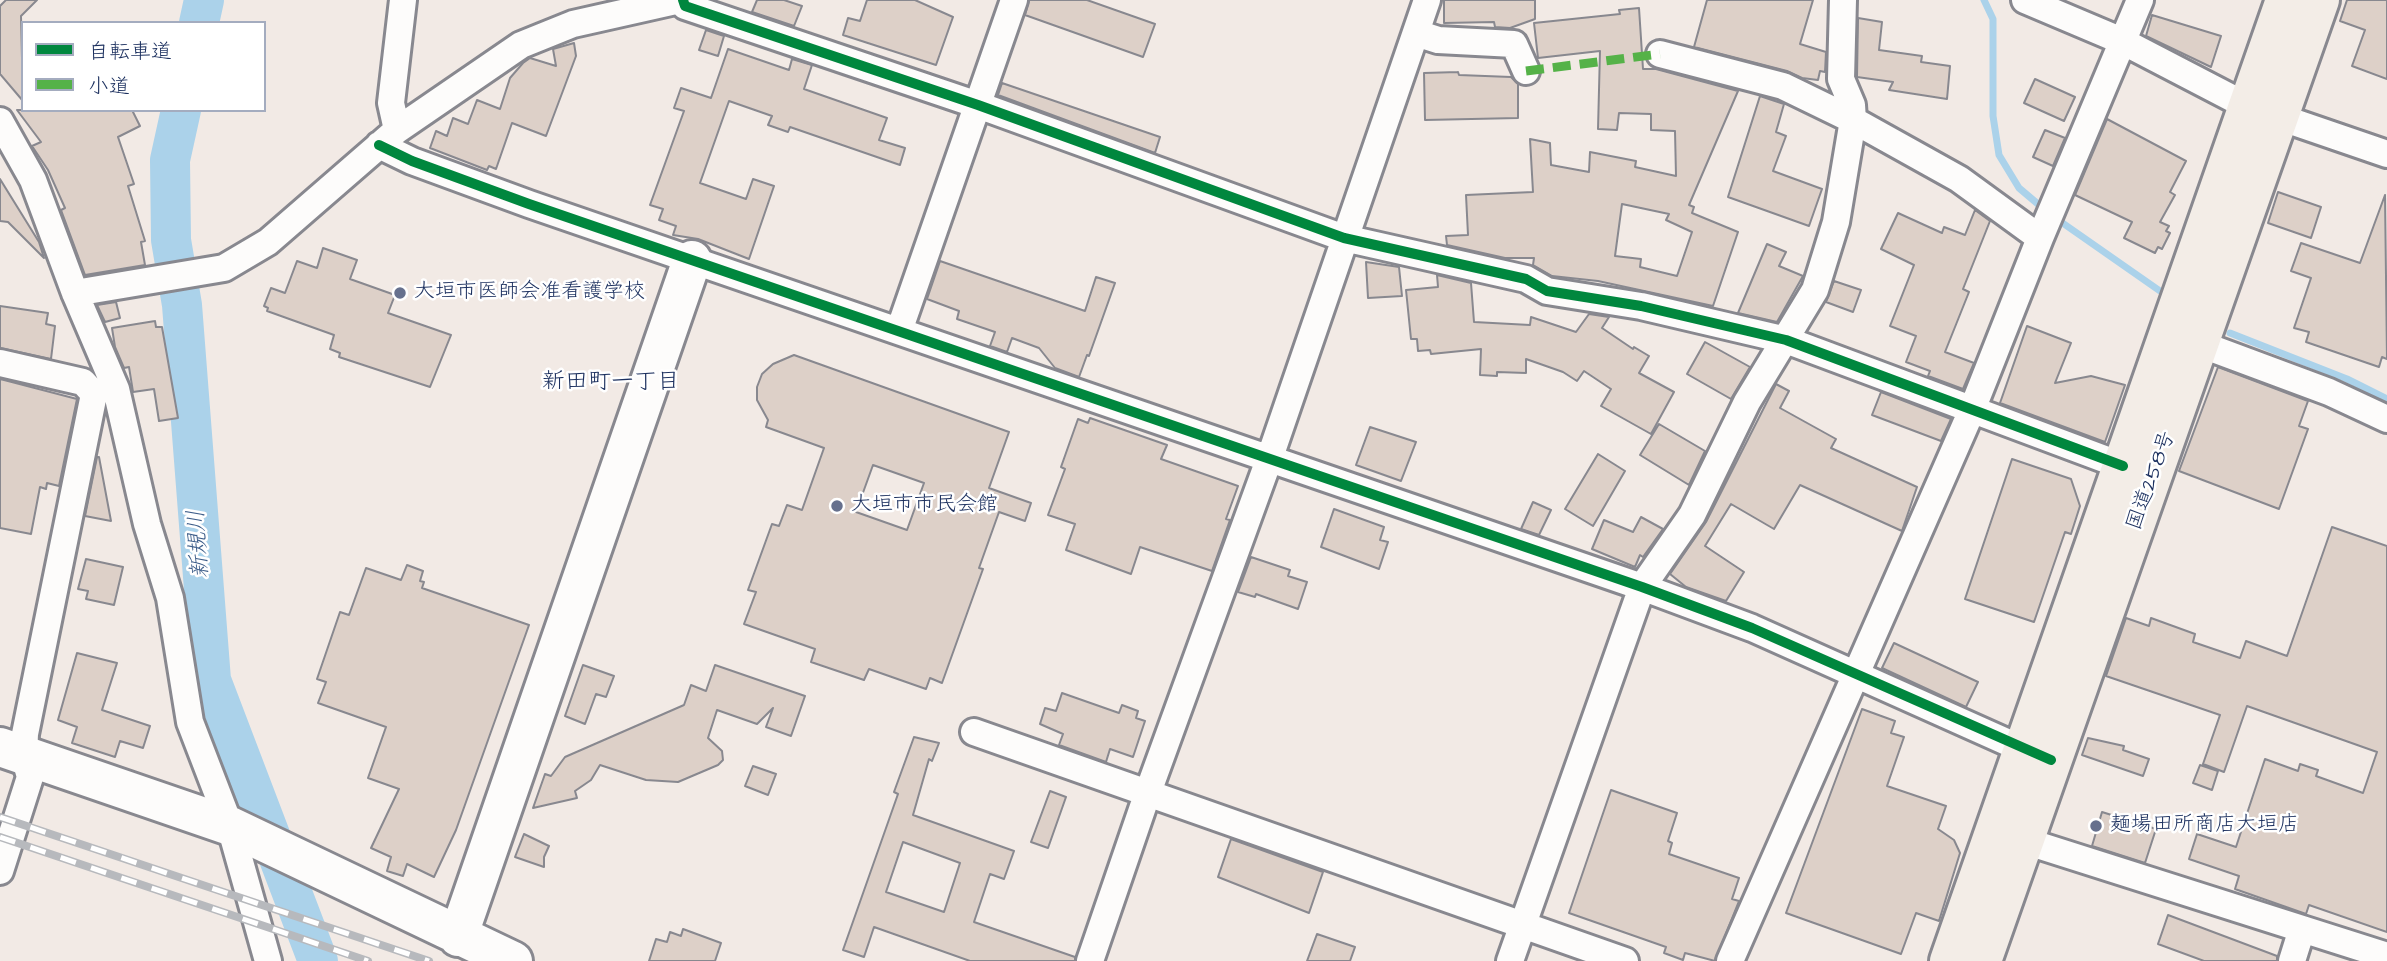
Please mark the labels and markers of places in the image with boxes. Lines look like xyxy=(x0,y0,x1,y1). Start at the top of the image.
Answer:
place label: 大垣市医師会准看護学校 xyxy=(414,280,645,306)
marker: 大垣市医師会准看護学校 xyxy=(392,285,408,301)
place label: 大垣市市民会館 xyxy=(851,493,998,519)
marker: 大垣市市民会館 xyxy=(829,498,845,514)
place label: 麺場田所商店大垣店 xyxy=(2110,813,2299,839)
marker: 麺場田所商店大垣店 xyxy=(2088,818,2104,834)

